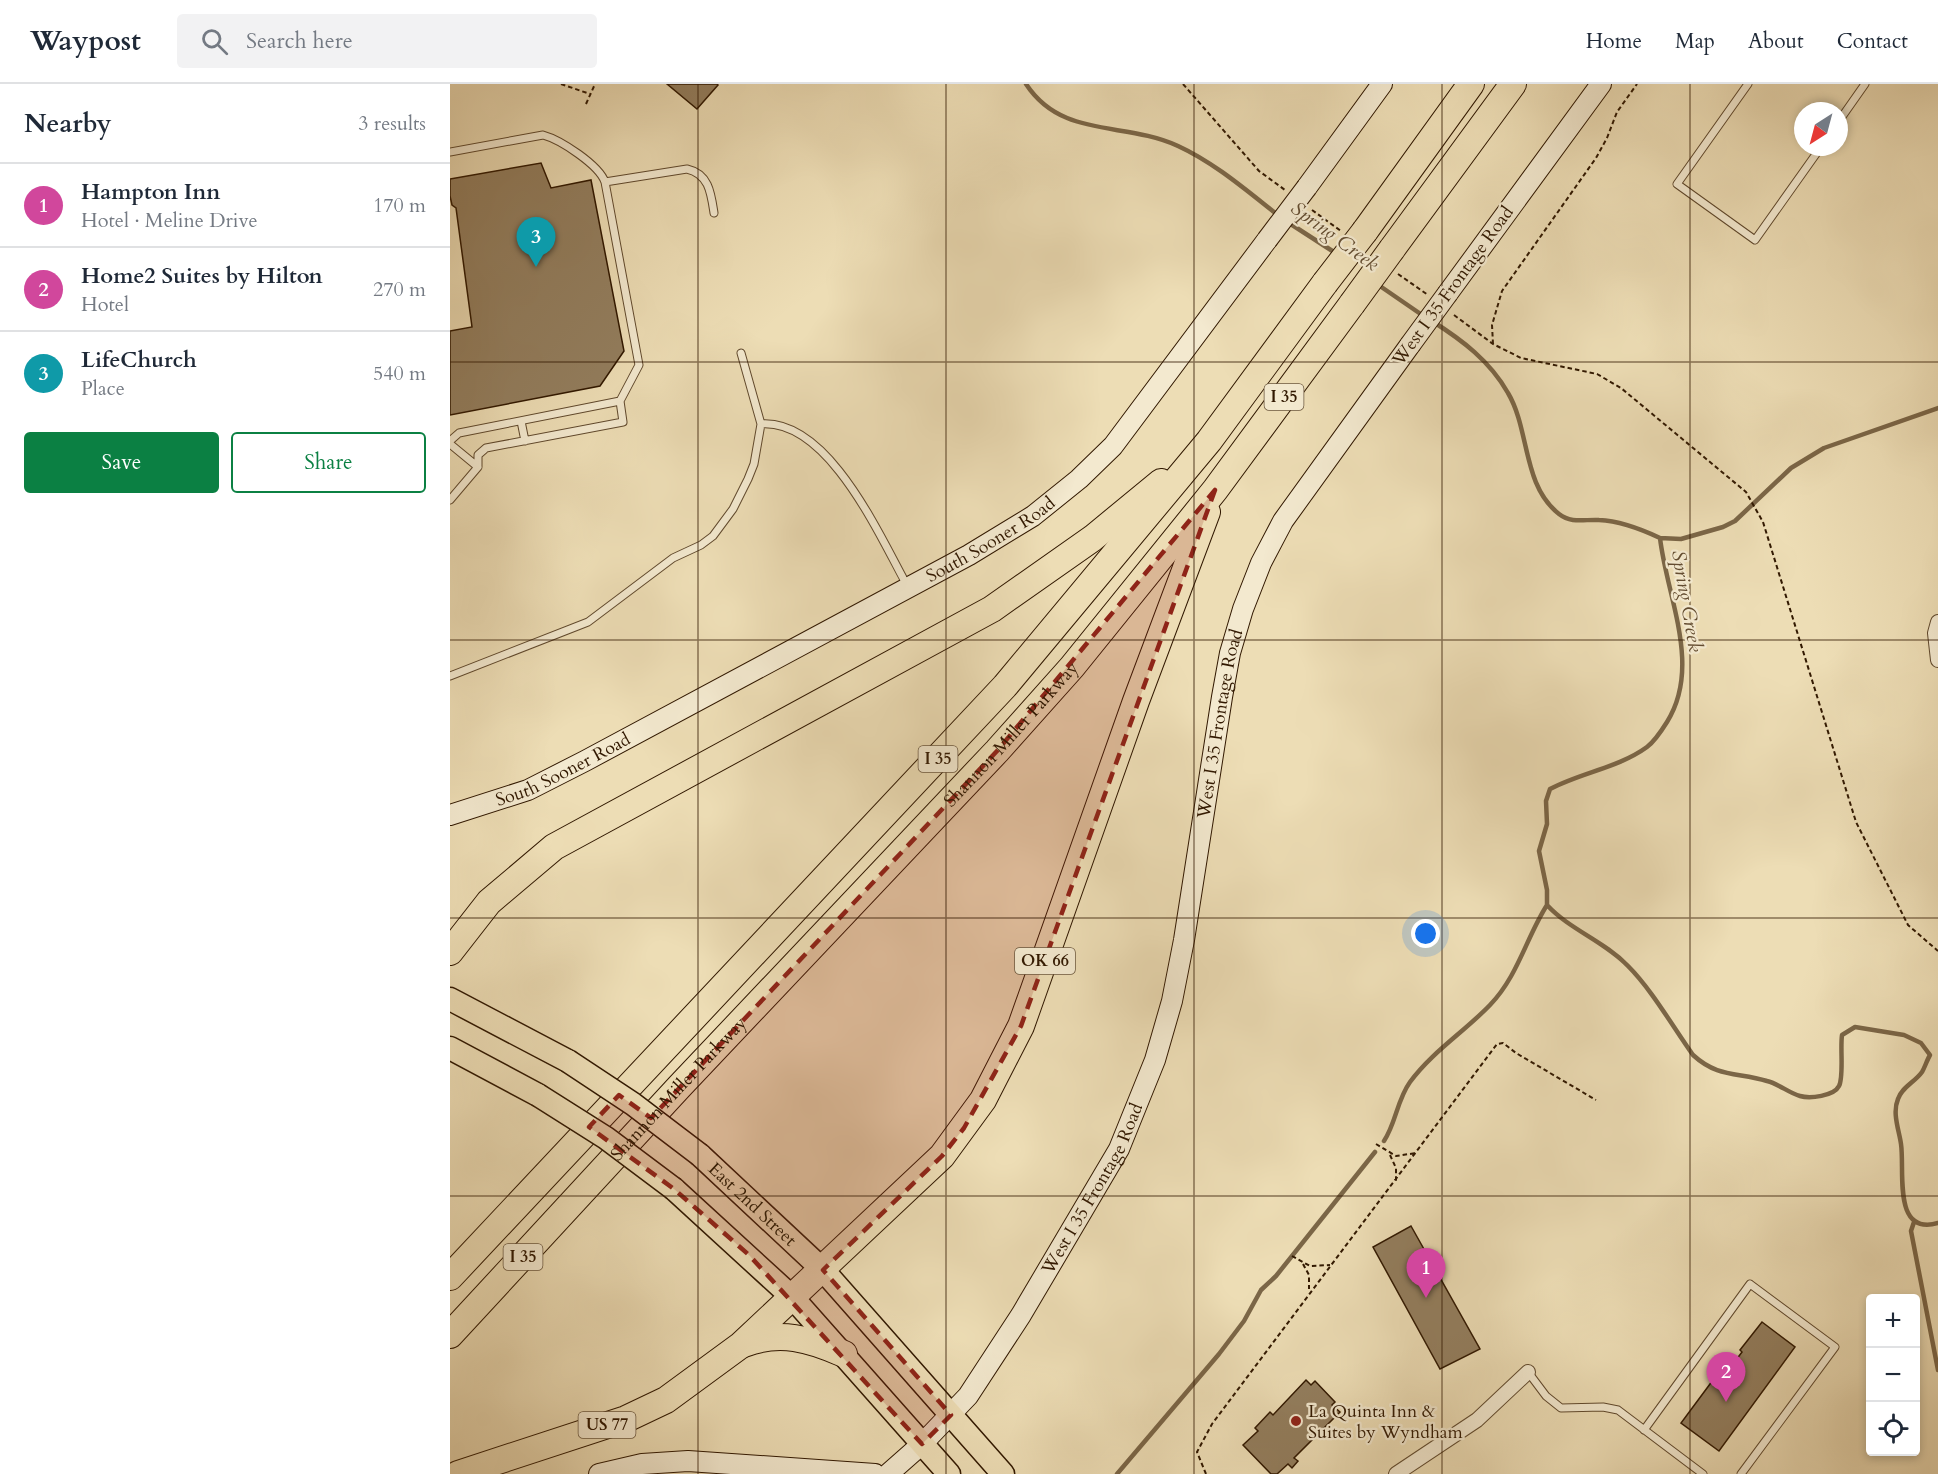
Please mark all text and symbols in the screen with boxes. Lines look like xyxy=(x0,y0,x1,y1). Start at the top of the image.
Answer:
search box xyxy=(177,14,597,68)
text: Waypost xyxy=(30,22,141,60)
icon: search xyxy=(198,25,231,58)
text: Search here xyxy=(246,26,353,56)
text: Home xyxy=(1586,27,1642,56)
text: Map xyxy=(1675,27,1715,56)
text: About xyxy=(1748,27,1804,56)
text: Contact xyxy=(1837,27,1908,56)
north arrow xyxy=(1794,102,1848,156)
text: Nearby xyxy=(24,106,112,141)
text: 3 results xyxy=(358,110,426,137)
text: Hampton Inn xyxy=(81,177,220,207)
text: 1 xyxy=(38,192,49,219)
text: 170 m xyxy=(373,192,426,219)
water label: Spring Creek xyxy=(1285,195,1385,277)
street label: West I 35 Frontage Road xyxy=(1386,201,1520,372)
text: Hotel · Meline Drive xyxy=(81,207,258,234)
pin: 3 xyxy=(516,218,556,267)
text: Home2 Suites by Hilton xyxy=(81,261,323,291)
text: 2 xyxy=(38,276,49,303)
text: 270 m xyxy=(373,276,426,303)
text: Hotel xyxy=(81,291,129,318)
text: LifeChurch xyxy=(81,345,197,375)
text: 3 xyxy=(38,360,49,387)
text: 540 m xyxy=(373,360,426,387)
text: Place xyxy=(81,375,125,402)
road number: I 35 xyxy=(1264,384,1304,410)
button: Save xyxy=(24,432,219,493)
button: Share xyxy=(231,432,426,493)
street label: South Sooner Road xyxy=(922,490,1061,588)
water label: Spring Creek xyxy=(1665,548,1709,654)
street label: West I 35 Frontage Road xyxy=(1191,626,1249,821)
street label: Shannon Miller Parkway xyxy=(938,655,1084,812)
street label: South Sooner Road xyxy=(492,726,635,812)
road number: I 35 xyxy=(918,746,958,772)
your location xyxy=(1411,919,1440,948)
road number: OK 66 xyxy=(1015,948,1075,974)
street label: Shannon Miller Parkway xyxy=(605,1010,752,1166)
street label: West I 35 Frontage Road xyxy=(1035,1099,1149,1280)
street label: East 2nd Street xyxy=(703,1157,803,1252)
road number: I 35 xyxy=(504,1244,542,1270)
pin: 1 xyxy=(1406,1248,1446,1298)
map controls xyxy=(1866,1294,1920,1456)
button: + xyxy=(1866,1294,1920,1348)
button: − xyxy=(1866,1348,1920,1402)
pin: 2 xyxy=(1706,1352,1746,1402)
place label: La Quinta Inn & Suites by Wyndham xyxy=(1308,1399,1464,1445)
button: locate xyxy=(1866,1402,1920,1456)
road number: US 77 xyxy=(578,1412,636,1438)
marker: La Quinta Inn & Suites by Wyndham xyxy=(1289,1414,1303,1428)

